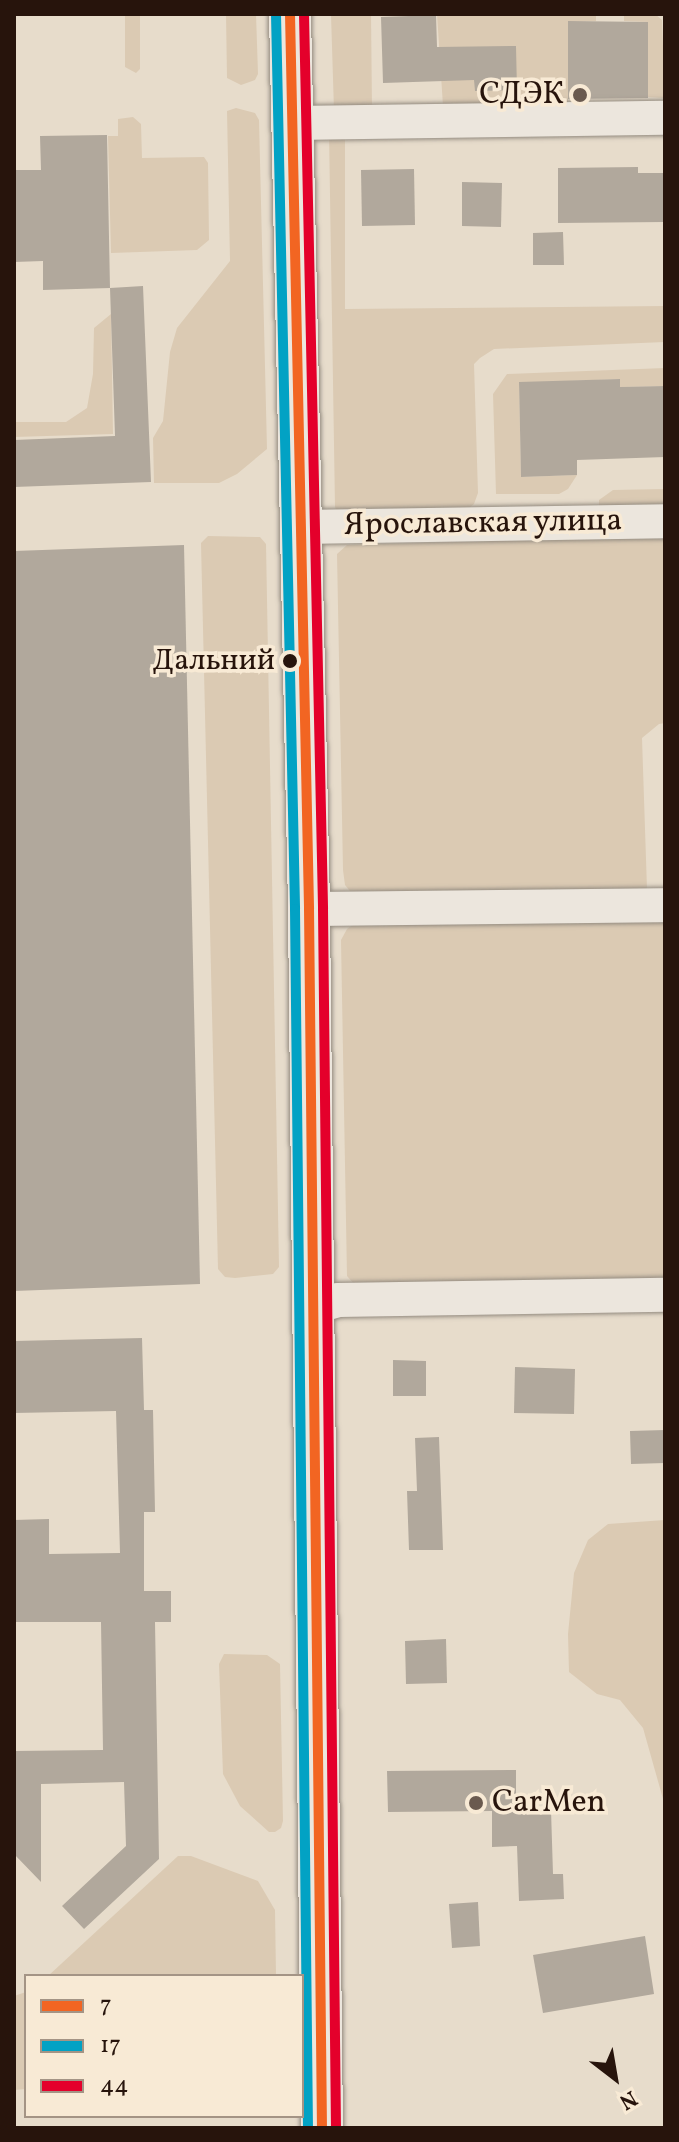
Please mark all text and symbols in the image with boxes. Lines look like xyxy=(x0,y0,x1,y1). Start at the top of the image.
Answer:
place label: СДЭК xyxy=(479,76,564,114)
marker: СДЭК xyxy=(571,86,589,104)
street label: Ярославская улица xyxy=(343,502,623,546)
place label: Дальний xyxy=(153,643,275,679)
marker: Дальний xyxy=(282,653,298,669)
place label: CarMen xyxy=(492,1784,606,1822)
marker: CarMen xyxy=(467,1794,485,1812)
legend xyxy=(24,1974,304,2118)
text: 7 xyxy=(100,1989,112,2023)
text: 17 xyxy=(100,2029,121,2063)
north arrow xyxy=(575,2038,655,2118)
text: 44 xyxy=(100,2069,129,2103)
text: N xyxy=(613,2082,642,2116)

